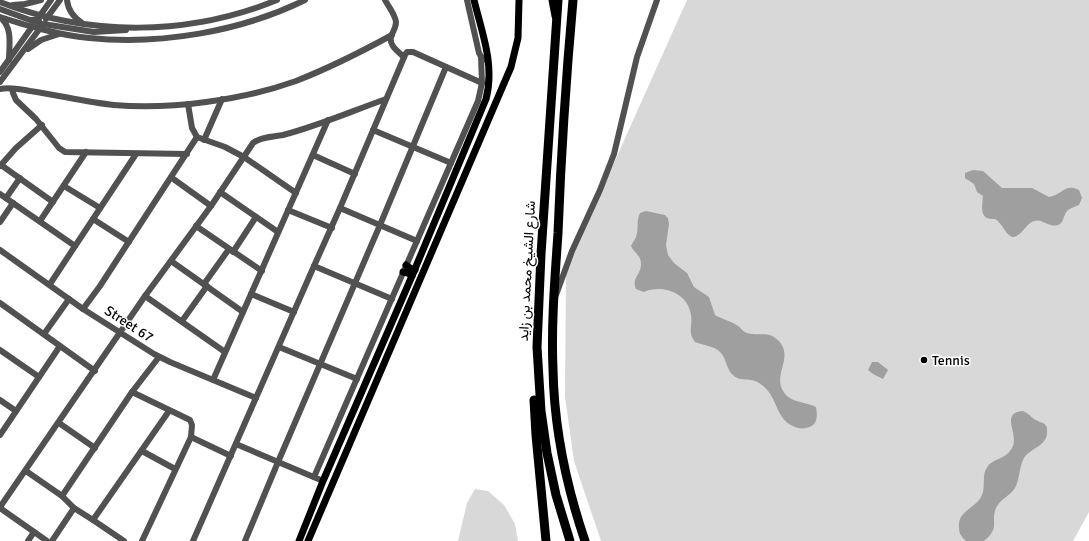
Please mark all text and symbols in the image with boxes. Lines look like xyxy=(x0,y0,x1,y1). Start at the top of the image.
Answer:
street label: شارع الشيخ محمد بن زايد xyxy=(515,200,541,342)
street label: Street 67 xyxy=(101,302,157,346)
place label: Tennis xyxy=(932,352,970,369)
marker: Tennis xyxy=(919,355,929,365)

